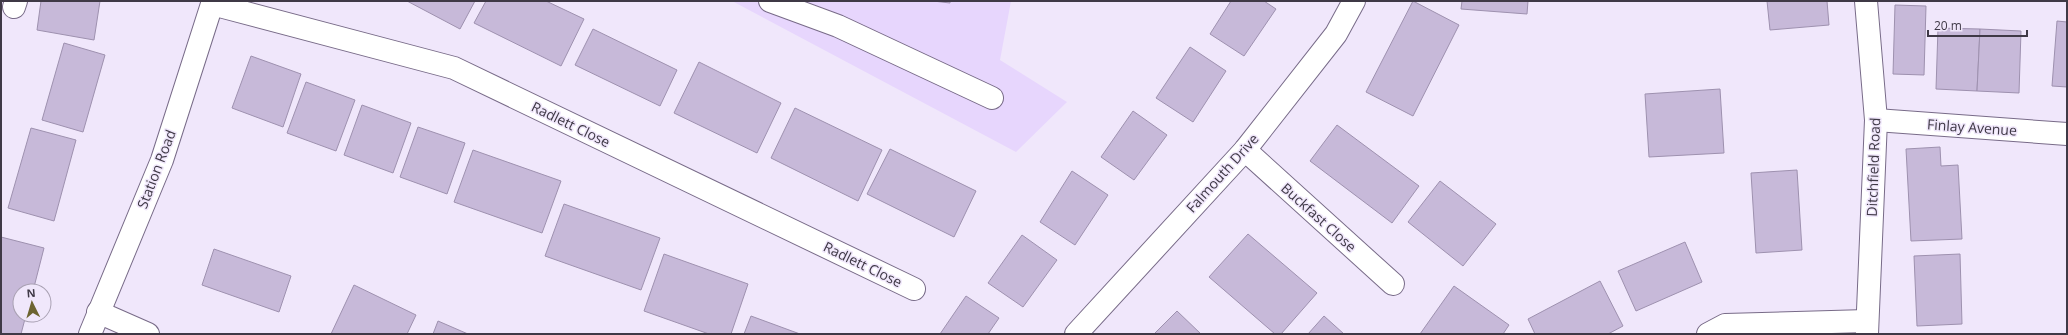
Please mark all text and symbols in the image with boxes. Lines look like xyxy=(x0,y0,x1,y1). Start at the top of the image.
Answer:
scale bar xyxy=(1928,12,2027,38)
text: 20 m xyxy=(1934,17,1962,34)
street label: Radlett Close xyxy=(528,97,614,151)
street label: Finlay Avenue xyxy=(1926,114,2018,140)
street label: Ditchfield Road xyxy=(1862,117,1884,217)
street label: Station Road xyxy=(132,127,180,211)
street label: Falmouth Drive xyxy=(1181,129,1263,217)
street label: Buckfast Close xyxy=(1277,178,1361,256)
street label: Radlett Close xyxy=(820,237,906,291)
north arrow xyxy=(12,283,52,323)
text: N xyxy=(26,285,36,300)

